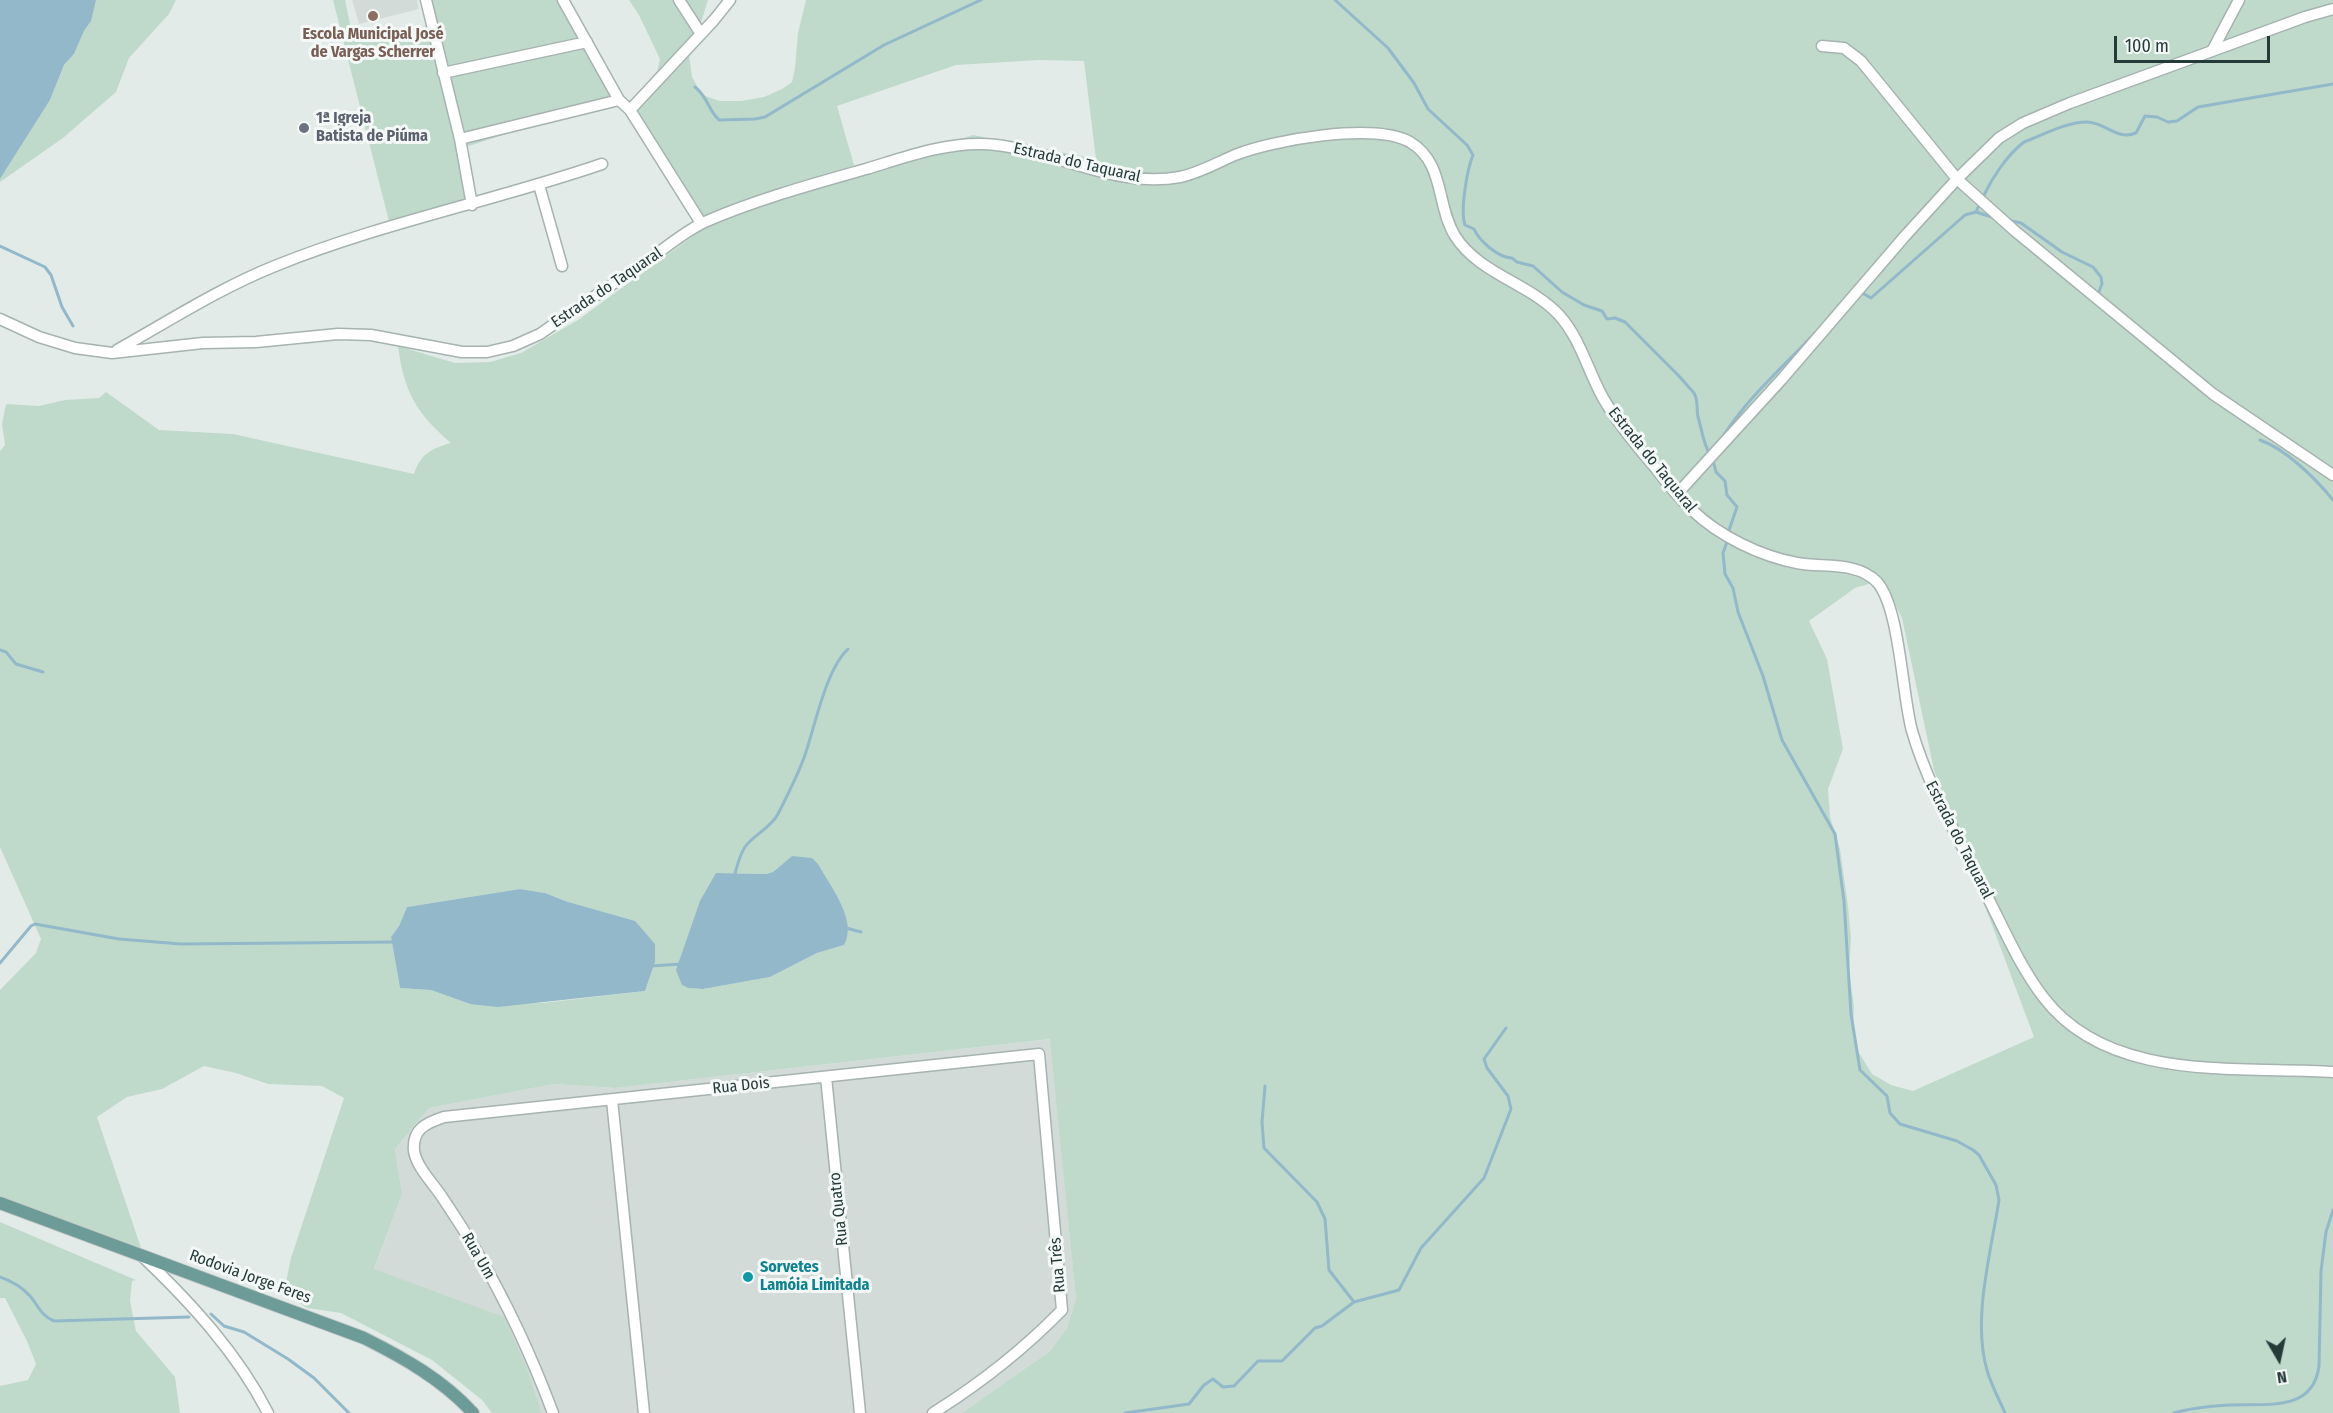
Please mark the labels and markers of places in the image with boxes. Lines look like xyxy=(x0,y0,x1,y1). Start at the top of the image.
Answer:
marker: Escola Municipal José de Vargas Scherrer xyxy=(366,9,380,23)
place label: Escola Municipal José de Vargas Scherrer xyxy=(302,25,444,63)
place label: 1ª Igreja Batista de Piúma xyxy=(316,109,428,147)
marker: 1ª Igreja Batista de Piúma xyxy=(297,121,311,135)
place label: Sorvetes Lamóia Limitada xyxy=(760,1258,870,1296)
marker: Sorvetes Lamóia Limitada xyxy=(741,1270,755,1284)

